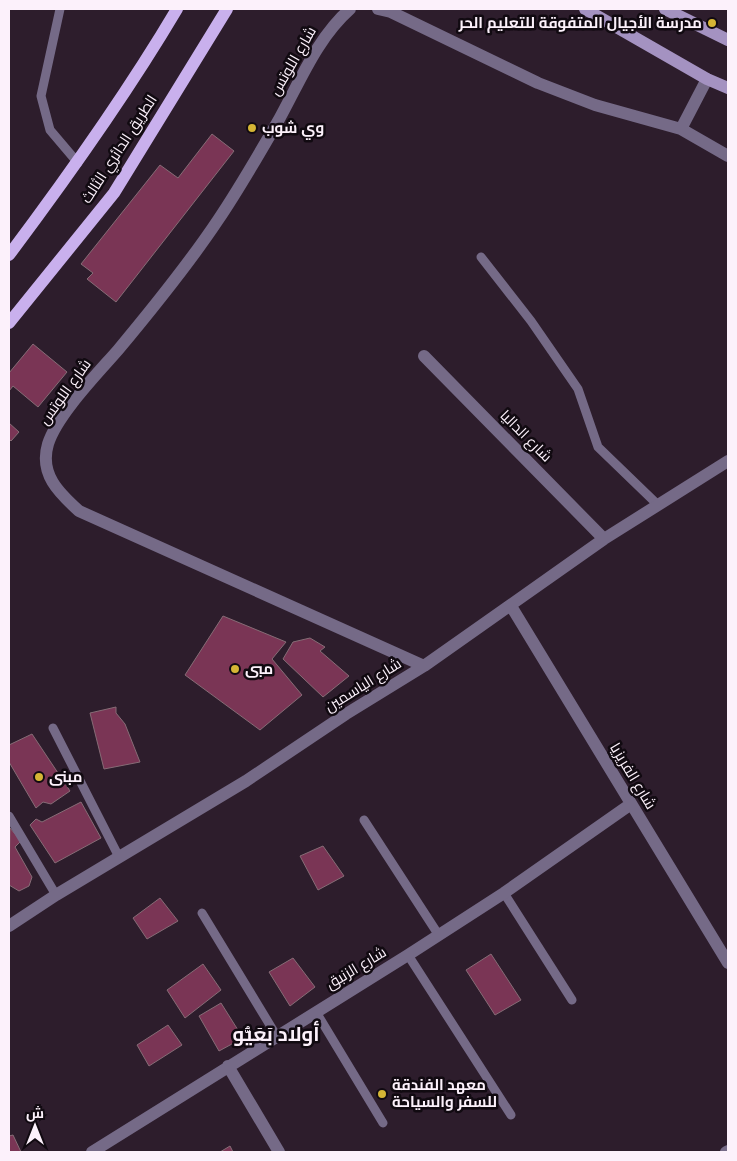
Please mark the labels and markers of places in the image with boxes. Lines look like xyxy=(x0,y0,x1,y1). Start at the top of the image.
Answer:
place label: مدرسة الأجيال المتفوقة للتعليم الحر xyxy=(458,15,702,33)
marker: مدرسة الأجيال المتفوقة للتعليم الحر xyxy=(706,17,718,29)
place label: وي شوب xyxy=(262,120,324,140)
marker: وي شوب xyxy=(246,122,258,134)
place label: مبى xyxy=(245,661,273,678)
marker: مبى xyxy=(229,663,241,675)
place label: مبنى xyxy=(49,769,82,786)
marker: مبنى xyxy=(33,771,45,783)
place label: معهد الفندقة للسفر والسياحة xyxy=(392,1077,497,1111)
marker: معهد الفندقة للسفر والسياحة xyxy=(376,1088,388,1100)

